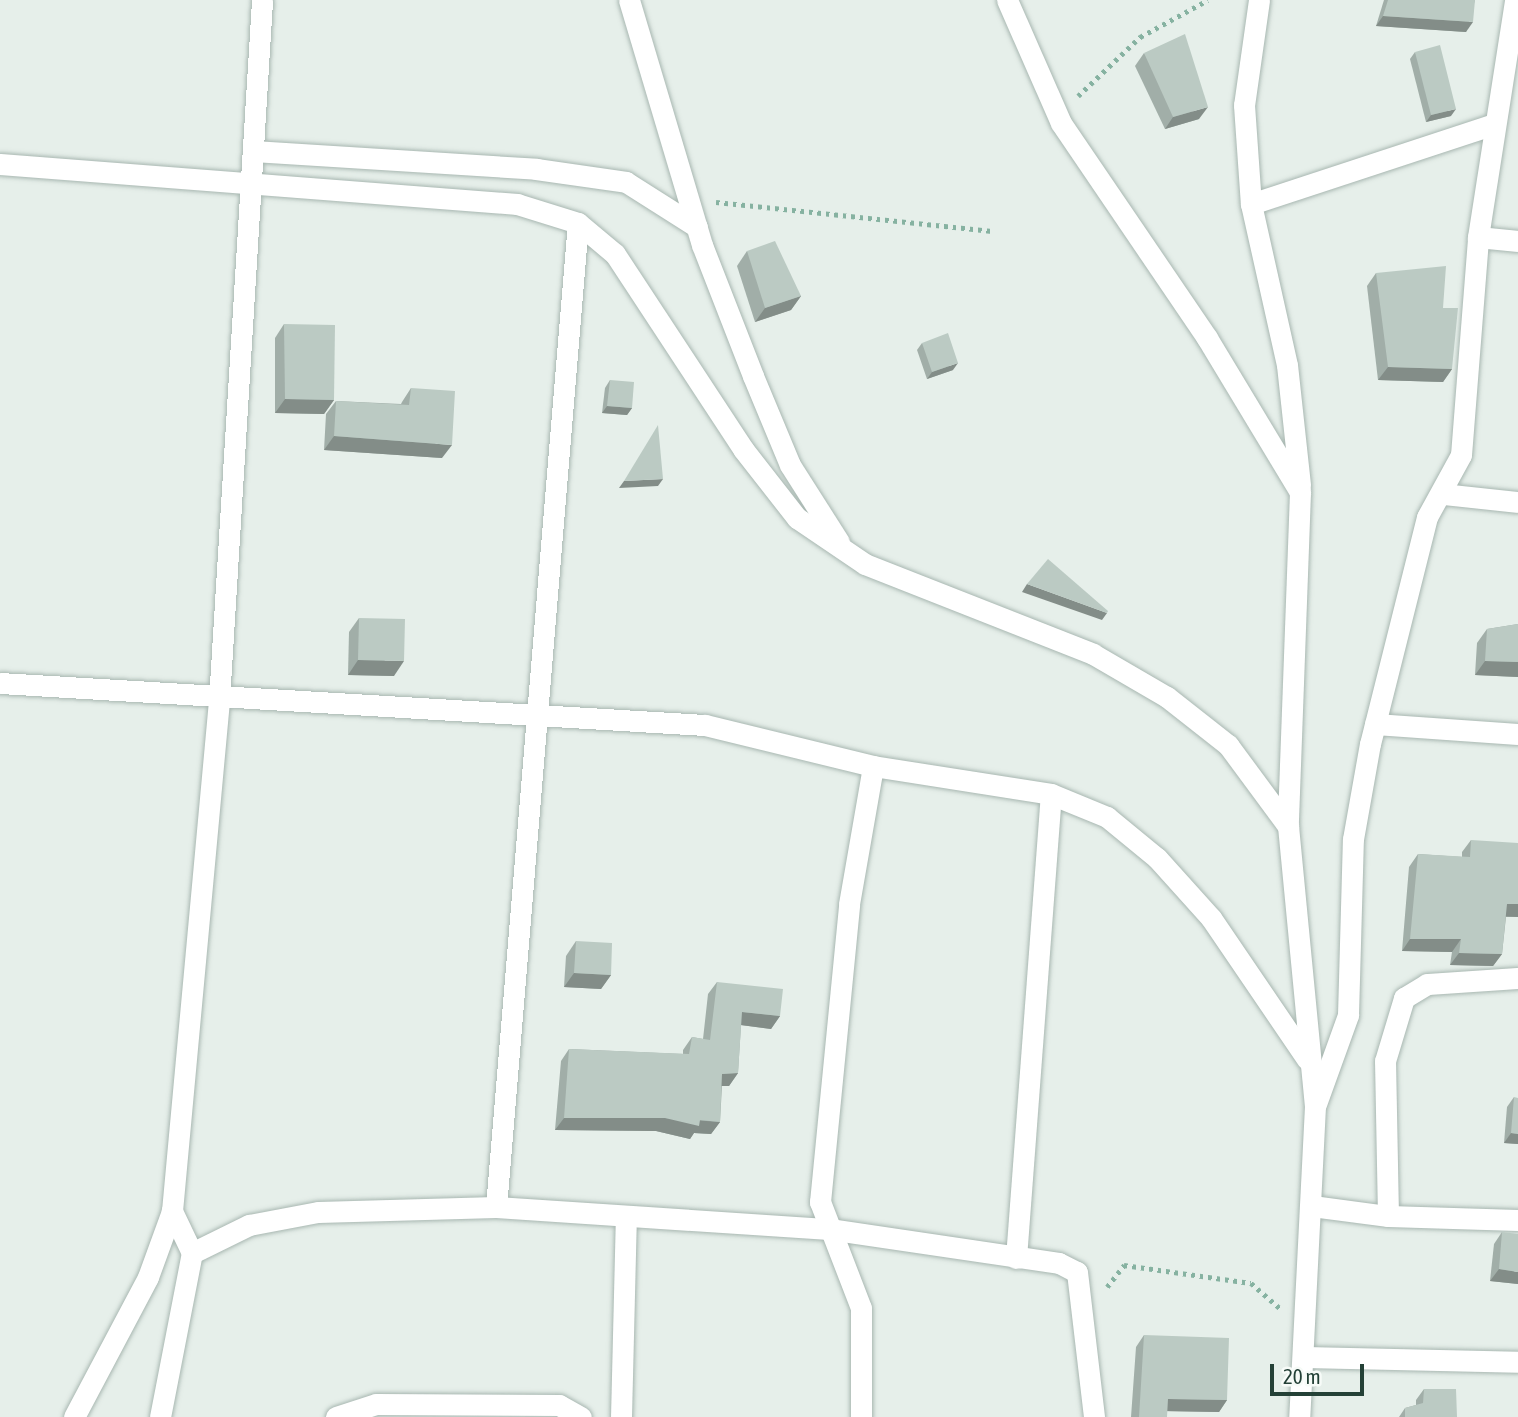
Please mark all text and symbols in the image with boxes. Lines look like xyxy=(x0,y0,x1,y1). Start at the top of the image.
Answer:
scale bar xyxy=(1273,1350,1368,1394)
text: 20 m xyxy=(1283,1364,1321,1388)

